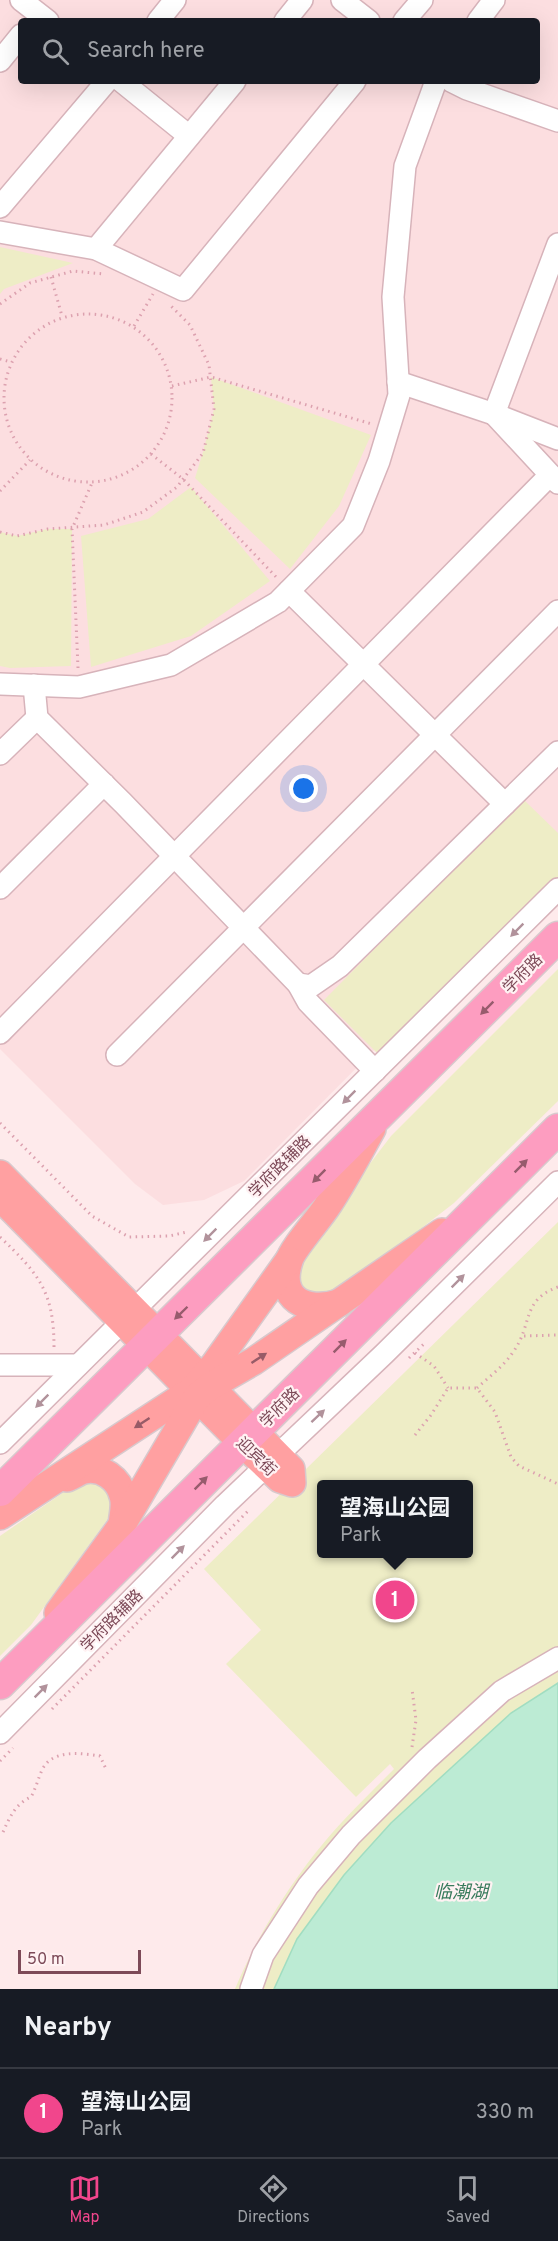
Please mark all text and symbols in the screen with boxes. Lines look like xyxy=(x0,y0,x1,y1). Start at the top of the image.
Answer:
search box xyxy=(18,18,540,84)
icon: search xyxy=(39,35,72,68)
text: Search here xyxy=(87,38,205,65)
your location xyxy=(289,774,318,803)
one-way arrow xyxy=(510,923,524,937)
street label: 学府路 xyxy=(499,950,547,998)
one-way arrow xyxy=(480,1001,494,1015)
one-way arrow xyxy=(342,1090,356,1104)
street label: 学府路辅路 xyxy=(245,1132,316,1203)
one-way arrow xyxy=(514,1159,529,1173)
one-way arrow xyxy=(312,1168,326,1183)
one-way arrow xyxy=(204,1227,218,1241)
one-way arrow xyxy=(450,1274,464,1288)
one-way arrow xyxy=(173,1306,188,1320)
one-way arrow xyxy=(333,1339,347,1354)
one-way arrow xyxy=(251,1352,268,1363)
street label: 学府路 xyxy=(256,1384,304,1432)
one-way arrow xyxy=(35,1394,49,1408)
one-way arrow xyxy=(310,1409,325,1423)
one-way arrow xyxy=(134,1417,150,1428)
street label: 迎宾街 xyxy=(231,1434,280,1481)
one-way arrow xyxy=(194,1477,208,1491)
popup xyxy=(317,1480,473,1558)
text: 望海山公园 xyxy=(340,1496,450,1523)
text: Park xyxy=(340,1523,381,1549)
one-way arrow xyxy=(171,1546,185,1560)
pin: 1 xyxy=(376,1578,414,1622)
street label: 学府路辅路 xyxy=(77,1586,148,1657)
one-way arrow xyxy=(34,1684,49,1698)
water label: 临潮湖 xyxy=(434,1882,491,1905)
scale bar xyxy=(18,1947,141,1974)
text: 50 m xyxy=(27,1950,65,1970)
text: Nearby xyxy=(24,2012,112,2045)
text: 望海山公园 xyxy=(81,2090,191,2117)
text: 1 xyxy=(40,2100,48,2126)
text: 330 m xyxy=(476,2100,534,2126)
text: Park xyxy=(81,2117,122,2143)
tab: Map xyxy=(68,2172,101,2228)
tab: Directions xyxy=(237,2172,310,2228)
tab: Saved xyxy=(446,2172,490,2228)

